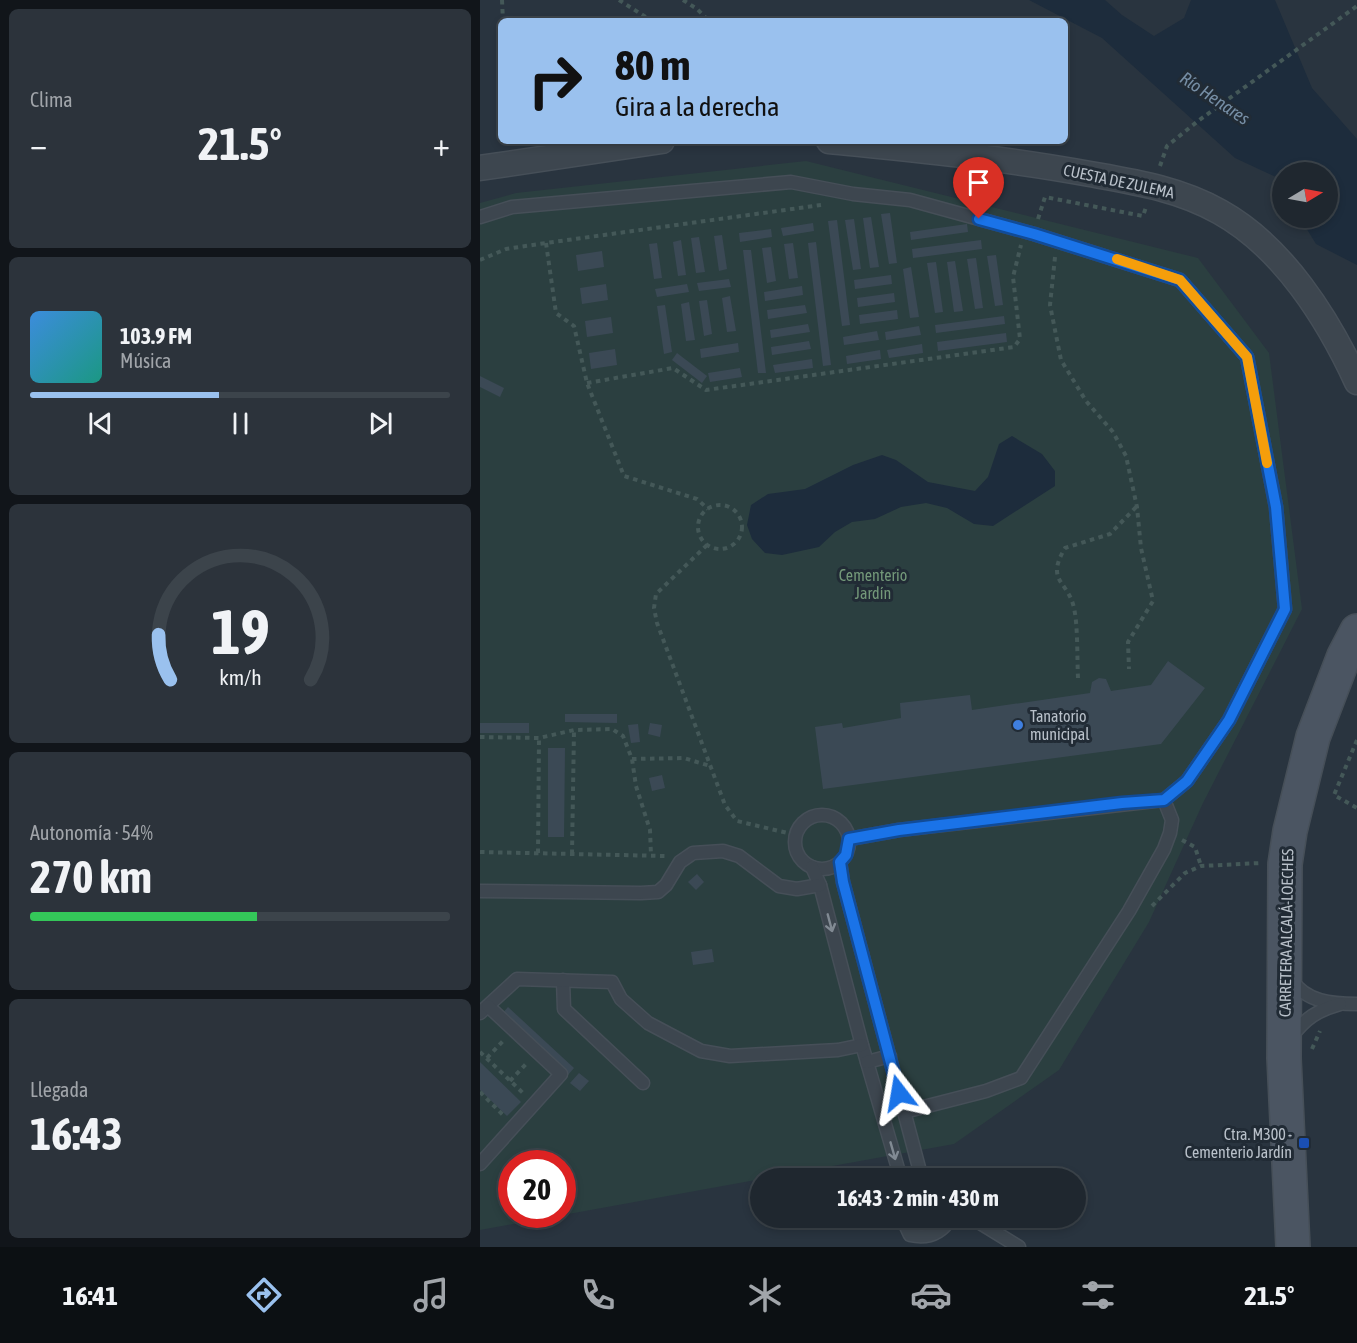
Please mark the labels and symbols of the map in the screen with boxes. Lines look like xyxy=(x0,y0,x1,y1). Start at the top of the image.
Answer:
water label: Río Henares xyxy=(1176,67,1254,129)
pin xyxy=(953,157,1004,219)
street label: CUESTA DE ZULEMA xyxy=(1062,160,1176,202)
north arrow xyxy=(1272,162,1338,228)
park label: Cementerio Jardín xyxy=(839,566,907,602)
place label: Tanatorio municipal xyxy=(1030,707,1090,744)
marker: Tanatorio municipal xyxy=(1011,718,1025,732)
street label: CARRETERA ALCALÁ-LOECHES xyxy=(1276,848,1296,1017)
one-way arrow xyxy=(824,913,836,932)
position arrow xyxy=(867,1061,931,1125)
place label: Ctra. M300 - Cementerio Jardín xyxy=(1185,1125,1292,1161)
marker: Ctra. M300 - Cementerio Jardín xyxy=(1297,1136,1311,1150)
one-way arrow xyxy=(888,1141,899,1160)
speed limit sign: 20 xyxy=(498,1150,576,1228)

